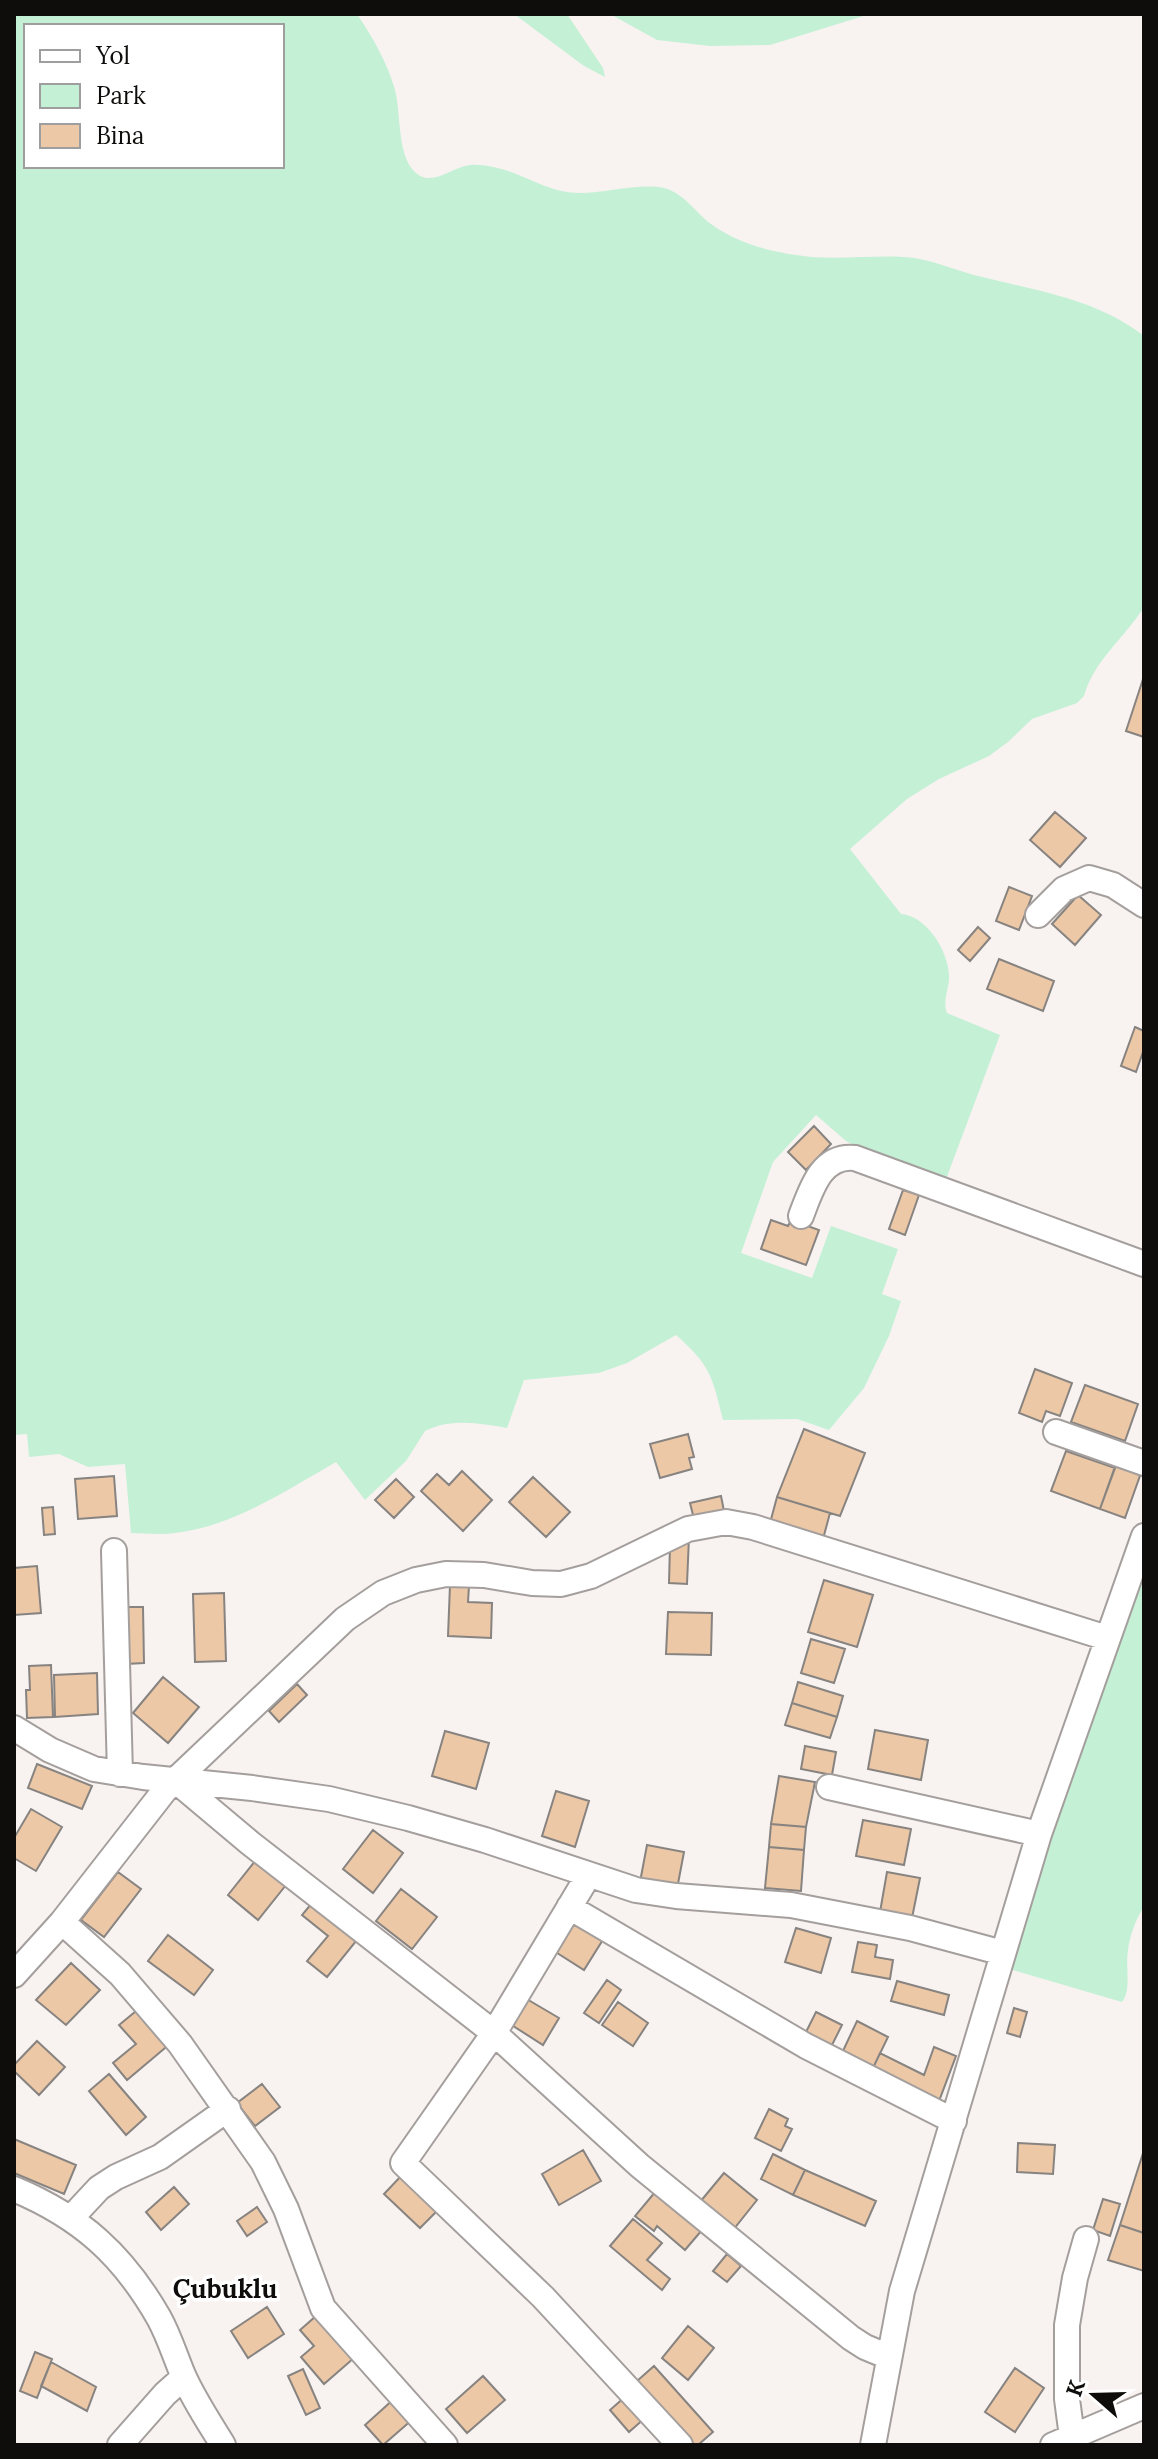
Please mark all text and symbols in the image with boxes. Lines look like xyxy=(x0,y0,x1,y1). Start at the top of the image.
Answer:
legend xyxy=(24,24,284,168)
text: Yol xyxy=(95,40,130,71)
text: Park xyxy=(96,80,146,111)
text: Bina xyxy=(96,120,144,151)
district label: Çubuklu xyxy=(173,2272,277,2306)
north arrow xyxy=(1054,2355,1134,2435)
text: K xyxy=(1059,2376,1091,2400)

